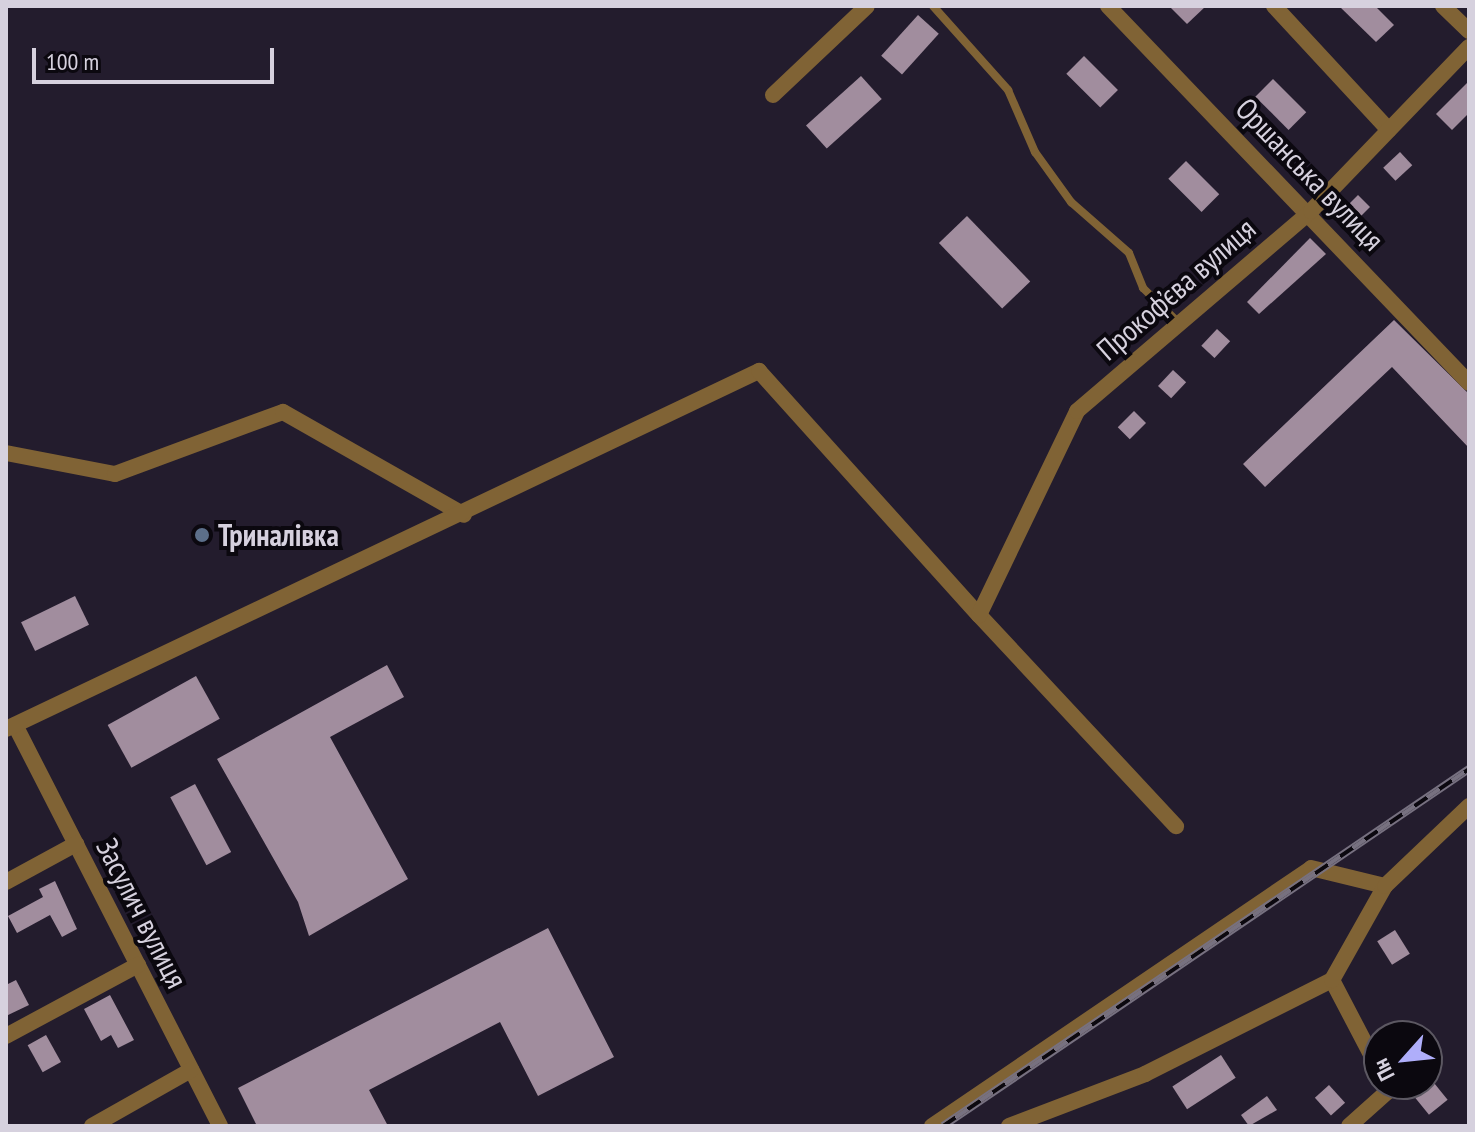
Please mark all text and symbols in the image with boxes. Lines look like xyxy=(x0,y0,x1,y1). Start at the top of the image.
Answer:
scale bar xyxy=(36,32,278,82)
text: 100 m xyxy=(46,46,99,77)
street label: Оршанська вулиця xyxy=(1228,90,1392,258)
street label: Прокоф’єва вулиця xyxy=(1089,210,1263,368)
place label: Триналівка xyxy=(218,517,339,553)
marker: Триналівка xyxy=(193,526,211,544)
street label: Засулич вулиця xyxy=(89,832,195,994)
north arrow xyxy=(1363,1020,1443,1100)
text: Пн xyxy=(1366,1054,1401,1086)

